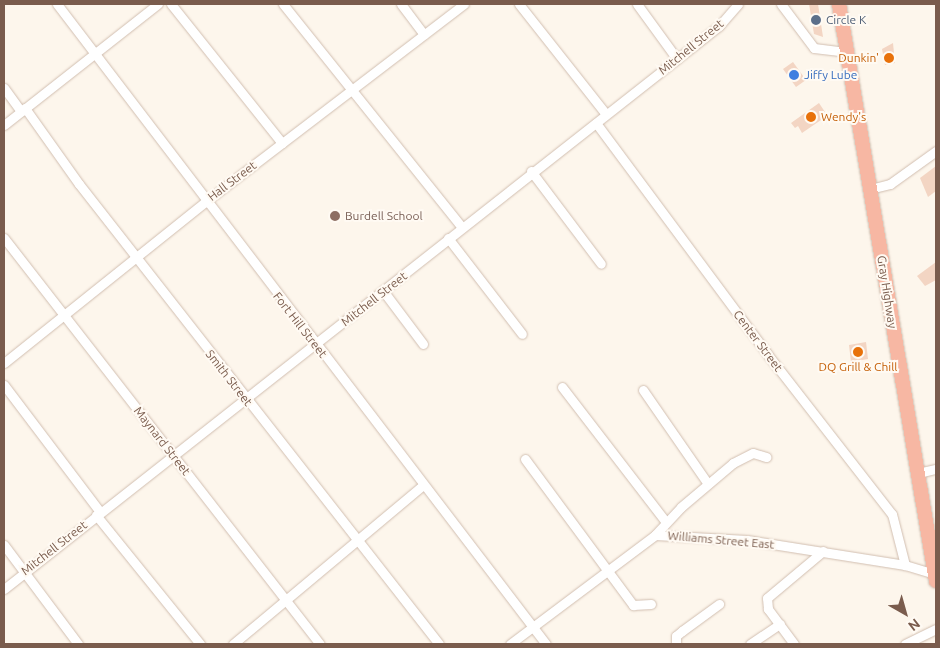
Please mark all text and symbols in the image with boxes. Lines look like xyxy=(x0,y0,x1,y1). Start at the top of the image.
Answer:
place label: Circle K xyxy=(826,13,866,27)
marker: Circle K xyxy=(810,14,822,26)
street label: Mitchell Street xyxy=(656,16,726,78)
place label: Dunkin' xyxy=(838,51,879,65)
marker: Dunkin' xyxy=(883,52,895,64)
place label: Jiffy Lube xyxy=(804,68,857,82)
marker: Jiffy Lube xyxy=(788,69,800,81)
place label: Wendy's xyxy=(821,110,866,124)
marker: Wendy's xyxy=(805,111,817,123)
street label: Hall Street xyxy=(205,158,259,204)
place label: Burdell School xyxy=(345,209,423,223)
marker: Burdell School xyxy=(329,210,341,222)
street label: Gray Highway xyxy=(874,255,900,329)
street label: Mitchell Street xyxy=(338,269,410,329)
street label: Fort Hill Street xyxy=(270,289,330,361)
street label: Center Street xyxy=(730,308,786,374)
marker: DQ Grill & Chill xyxy=(852,346,864,358)
street label: Smith Street xyxy=(203,347,255,409)
place label: DQ Grill & Chill xyxy=(819,360,897,374)
street label: Maynard Street xyxy=(131,404,193,478)
street label: Mitchell Street xyxy=(18,518,90,578)
street label: Williams Street East xyxy=(667,528,775,552)
north arrow xyxy=(880,588,930,638)
text: N xyxy=(905,615,923,634)

